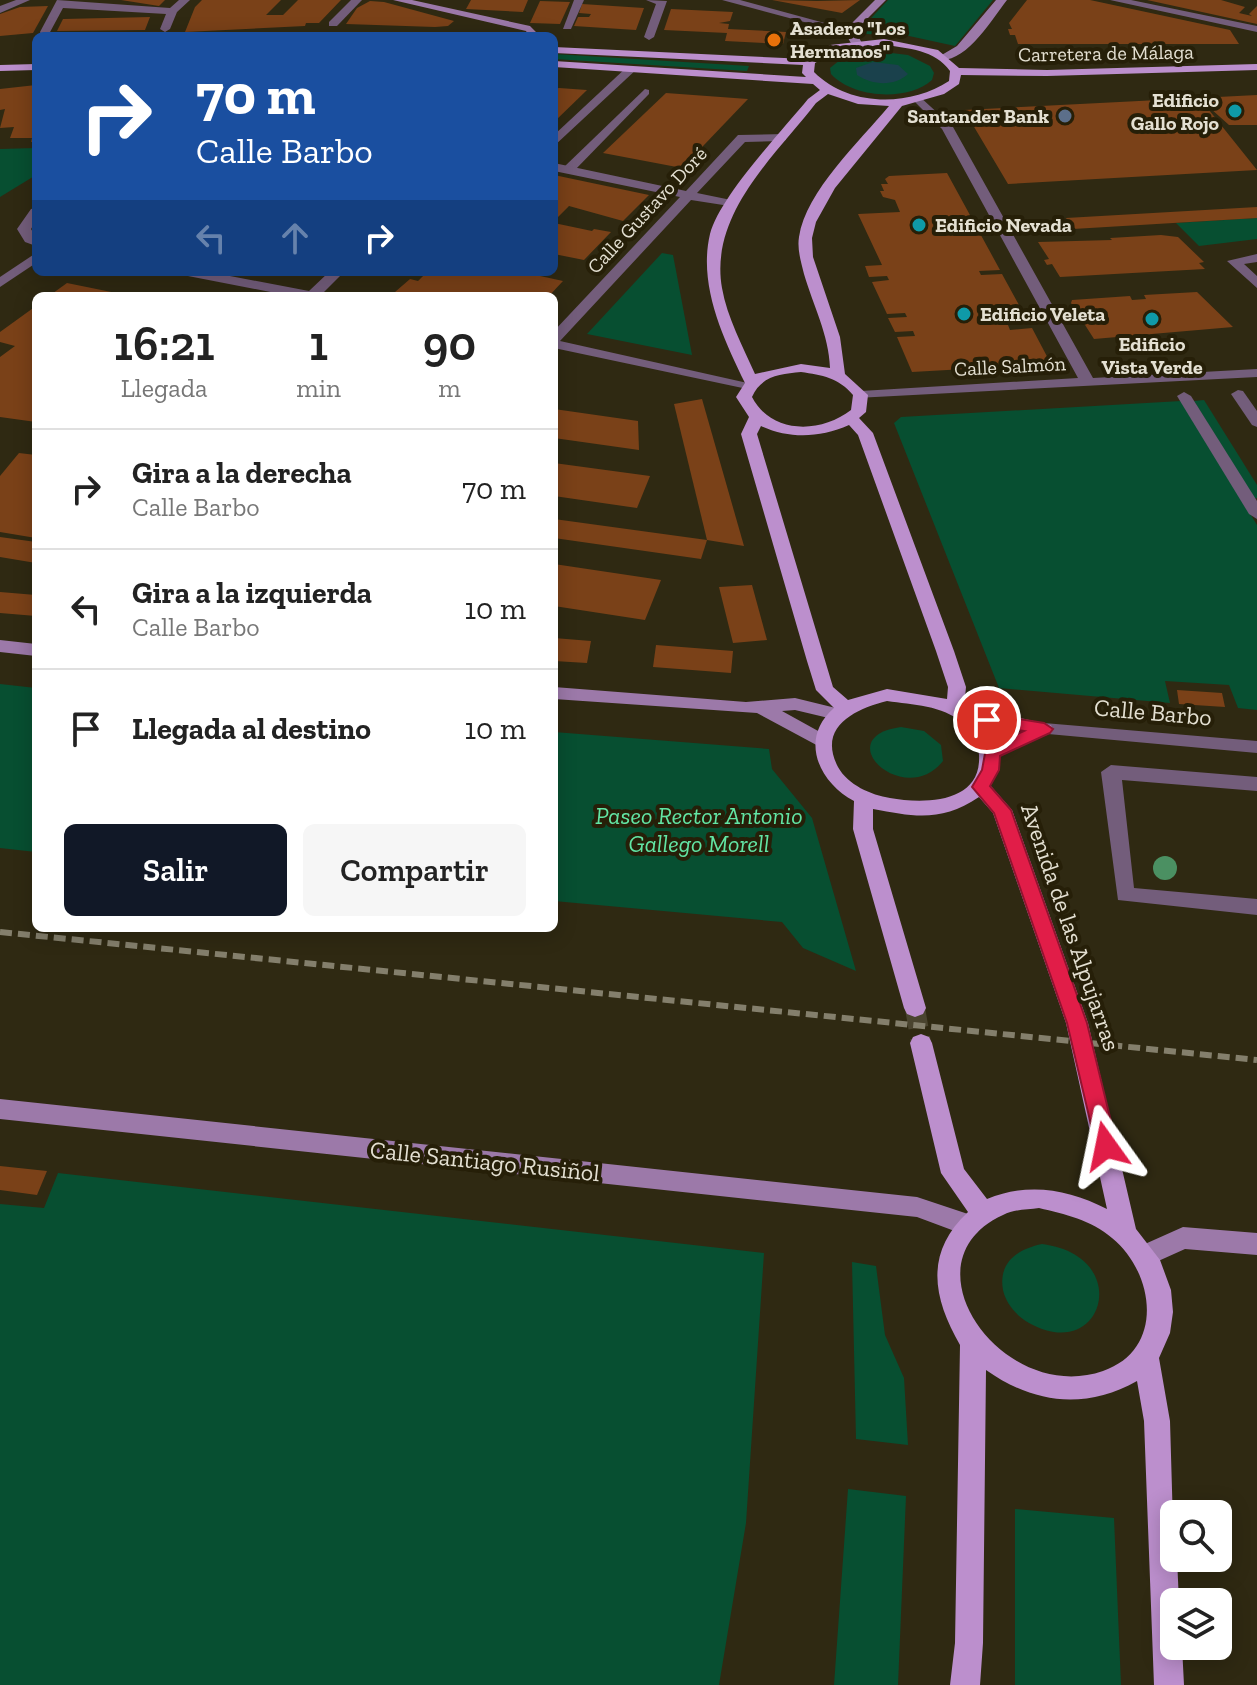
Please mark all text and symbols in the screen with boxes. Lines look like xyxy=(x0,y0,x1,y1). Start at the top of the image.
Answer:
place label: Asadero "Los Hermanos" xyxy=(790,16,906,63)
marker: Asadero "Los Hermanos" xyxy=(765,31,783,49)
street label: Carretera de Málaga xyxy=(1018,39,1194,67)
text: 70 m xyxy=(196,61,316,128)
icon: right xyxy=(64,64,168,168)
place label: Edificio Gallo Rojo xyxy=(1131,88,1220,135)
marker: Edificio Gallo Rojo xyxy=(1226,102,1244,120)
place label: Santander Bank xyxy=(907,104,1049,128)
marker: Santander Bank xyxy=(1056,107,1074,125)
text: Calle Barbo xyxy=(196,129,373,172)
street label: Calle Gustavo Doré xyxy=(582,142,712,278)
place label: Edificio Nevada xyxy=(935,213,1072,237)
icon: left xyxy=(189,216,233,260)
icon: ahead xyxy=(273,216,317,260)
icon: right xyxy=(357,216,401,260)
marker: Edificio Nevada xyxy=(910,216,928,234)
place label: Edificio Veleta xyxy=(980,302,1105,326)
marker: Edificio Veleta xyxy=(955,305,973,323)
marker: Edificio Vista Verde xyxy=(1143,310,1161,328)
text: 16:21 xyxy=(114,315,214,372)
text: 1 xyxy=(309,315,328,372)
text: 90 xyxy=(423,315,476,372)
place label: Edificio Vista Verde xyxy=(1101,332,1203,379)
street label: Calle Salmón xyxy=(954,351,1067,381)
text: Llegada xyxy=(121,372,208,404)
text: min xyxy=(296,372,341,404)
text: m xyxy=(438,372,461,404)
text: Gira a la derecha xyxy=(132,455,352,491)
icon: right xyxy=(64,467,108,511)
text: 70 m xyxy=(462,471,526,507)
text: Calle Barbo xyxy=(132,491,260,523)
text: Gira a la izquierda xyxy=(132,575,372,611)
icon: left xyxy=(64,587,108,631)
text: 10 m xyxy=(464,591,526,627)
text: Calle Barbo xyxy=(132,611,260,643)
pin xyxy=(953,686,1021,754)
street label: Calle Barbo xyxy=(1093,692,1213,732)
icon: arrive xyxy=(965,698,1009,742)
icon: arrive xyxy=(64,707,108,751)
text: Llegada al destino xyxy=(132,711,371,747)
text: 10 m xyxy=(464,711,526,747)
street label: Avenida de las Alpujarras xyxy=(1015,799,1127,1055)
park label: Paseo Rector Antonio Gallego Morell xyxy=(595,801,803,858)
button: Salir xyxy=(64,824,287,916)
button: Compartir xyxy=(303,824,526,916)
position arrow xyxy=(1064,1104,1148,1188)
street label: Calle Santiago Rusiñol xyxy=(369,1135,601,1187)
map controls xyxy=(1160,1500,1232,1660)
button: search xyxy=(1160,1500,1232,1572)
button: layers xyxy=(1160,1588,1232,1660)

